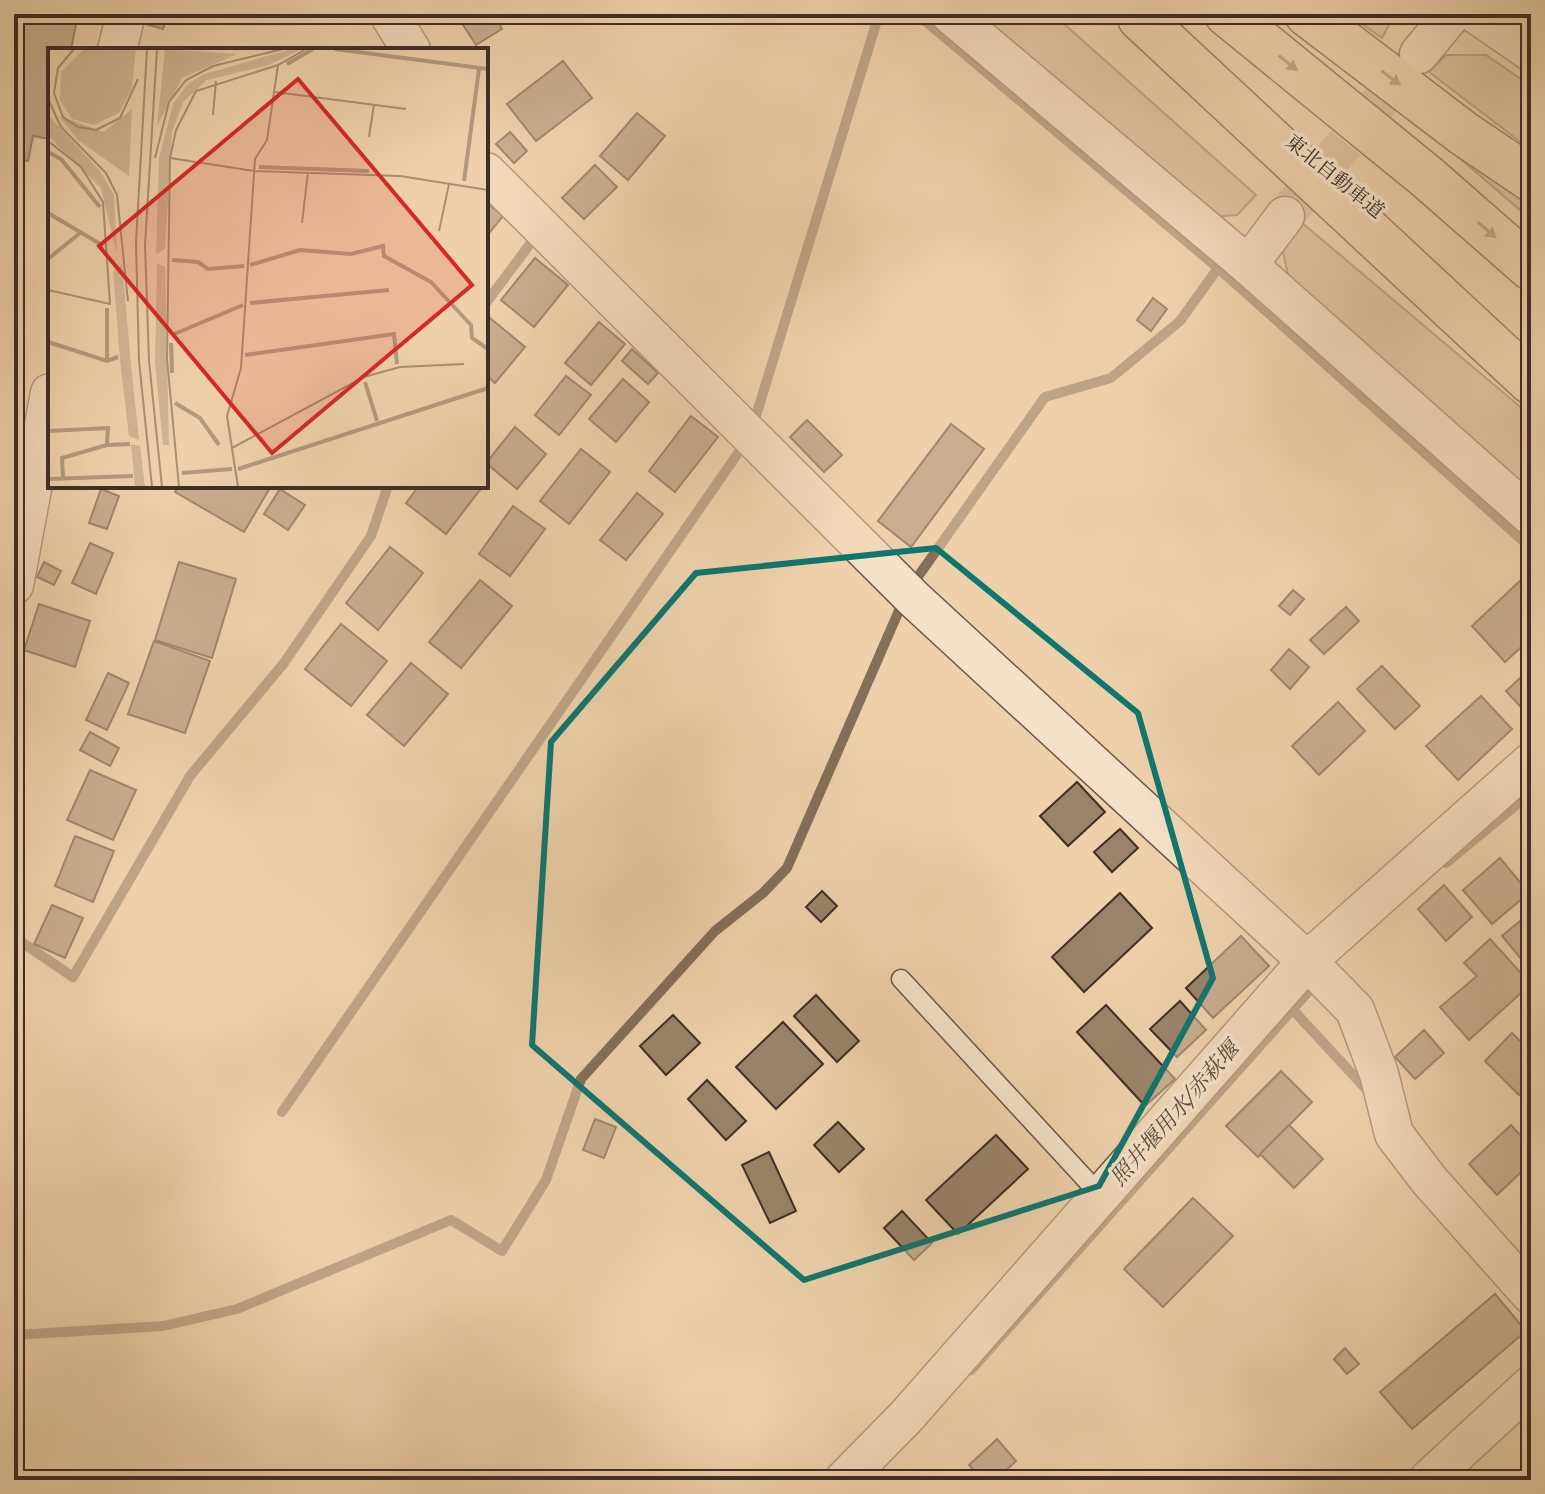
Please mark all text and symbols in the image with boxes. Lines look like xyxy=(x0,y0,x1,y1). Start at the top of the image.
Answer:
inset map xyxy=(48,48,488,488)
one-way arrow xyxy=(1278,54,1298,71)
one-way arrow xyxy=(1381,70,1401,86)
street label: 東北自動車道 xyxy=(1281,129,1389,223)
one-way arrow xyxy=(1477,221,1497,238)
water label: 照井堰用水/赤萩堰 xyxy=(1104,1033,1247,1191)

